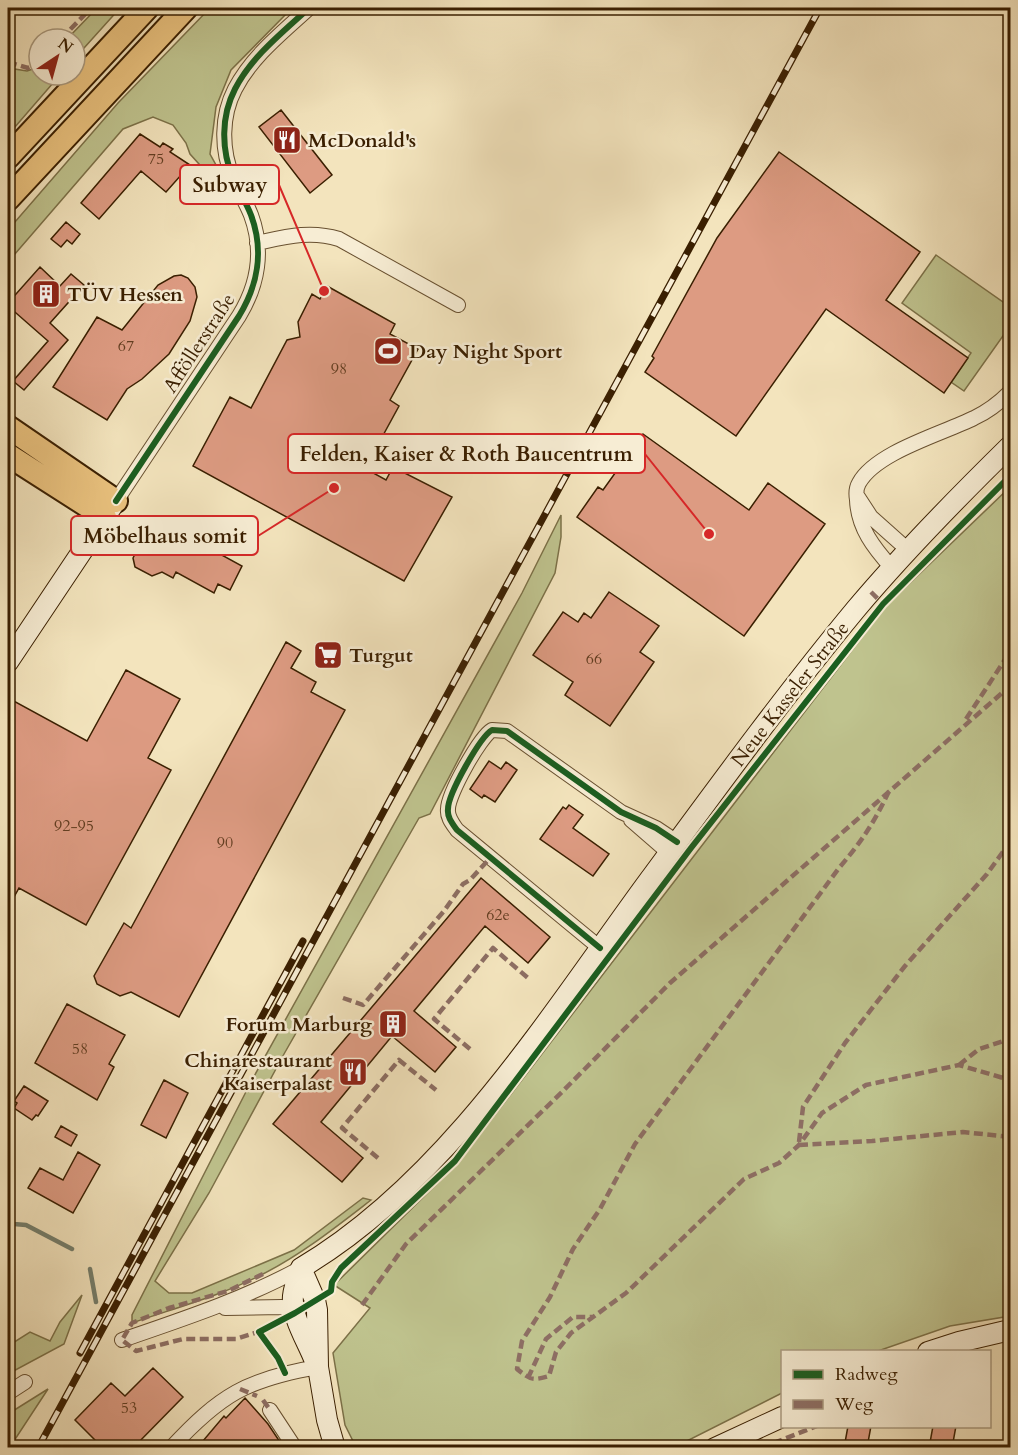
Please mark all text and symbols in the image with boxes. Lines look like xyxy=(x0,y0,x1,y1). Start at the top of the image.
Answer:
north arrow xyxy=(27,27,87,87)
text: N xyxy=(53,33,77,59)
restaurant icon: McDonald's xyxy=(271,124,303,156)
place label: McDonald's xyxy=(308,127,416,154)
house number: 75 xyxy=(148,148,164,170)
callout: Subway xyxy=(180,165,279,204)
text: Subway xyxy=(193,171,267,200)
building icon: TÜV Hessen xyxy=(30,278,62,310)
place label: TÜV Hessen xyxy=(67,281,183,308)
street label: Afföllerstraße xyxy=(157,288,241,398)
house number: 67 xyxy=(118,335,134,357)
sports icon: Day Night Sport xyxy=(372,335,404,367)
place label: Day Night Sport xyxy=(409,338,562,365)
house number: 98 xyxy=(331,358,347,380)
callout: Felden, Kaiser & Roth Baucentrum xyxy=(288,434,645,473)
text: Felden, Kaiser & Roth Baucentrum xyxy=(299,440,634,469)
callout: Möbelhaus somit xyxy=(71,516,258,555)
text: Möbelhaus somit xyxy=(83,522,247,551)
street label: Neue Kasseler Straße xyxy=(725,616,855,772)
supermarket icon: Turgut xyxy=(312,639,344,671)
place label: Turgut xyxy=(349,642,413,669)
house number: 66 xyxy=(586,648,602,670)
house number: 92-95 xyxy=(54,815,94,837)
house number: 90 xyxy=(217,832,233,854)
house number: 62e xyxy=(486,904,510,926)
building icon: Forum Marburg xyxy=(377,1008,409,1040)
place label: Forum Marburg xyxy=(225,1011,372,1038)
house number: 58 xyxy=(72,1038,88,1060)
place label: Chinarestaurant Kaiserpalast xyxy=(184,1047,332,1097)
restaurant icon: Chinarestaurant Kaiserpalast xyxy=(337,1056,369,1088)
legend xyxy=(781,1350,991,1428)
text: Radweg xyxy=(835,1362,898,1387)
text: Weg xyxy=(834,1392,874,1417)
house number: 53 xyxy=(121,1397,137,1419)

